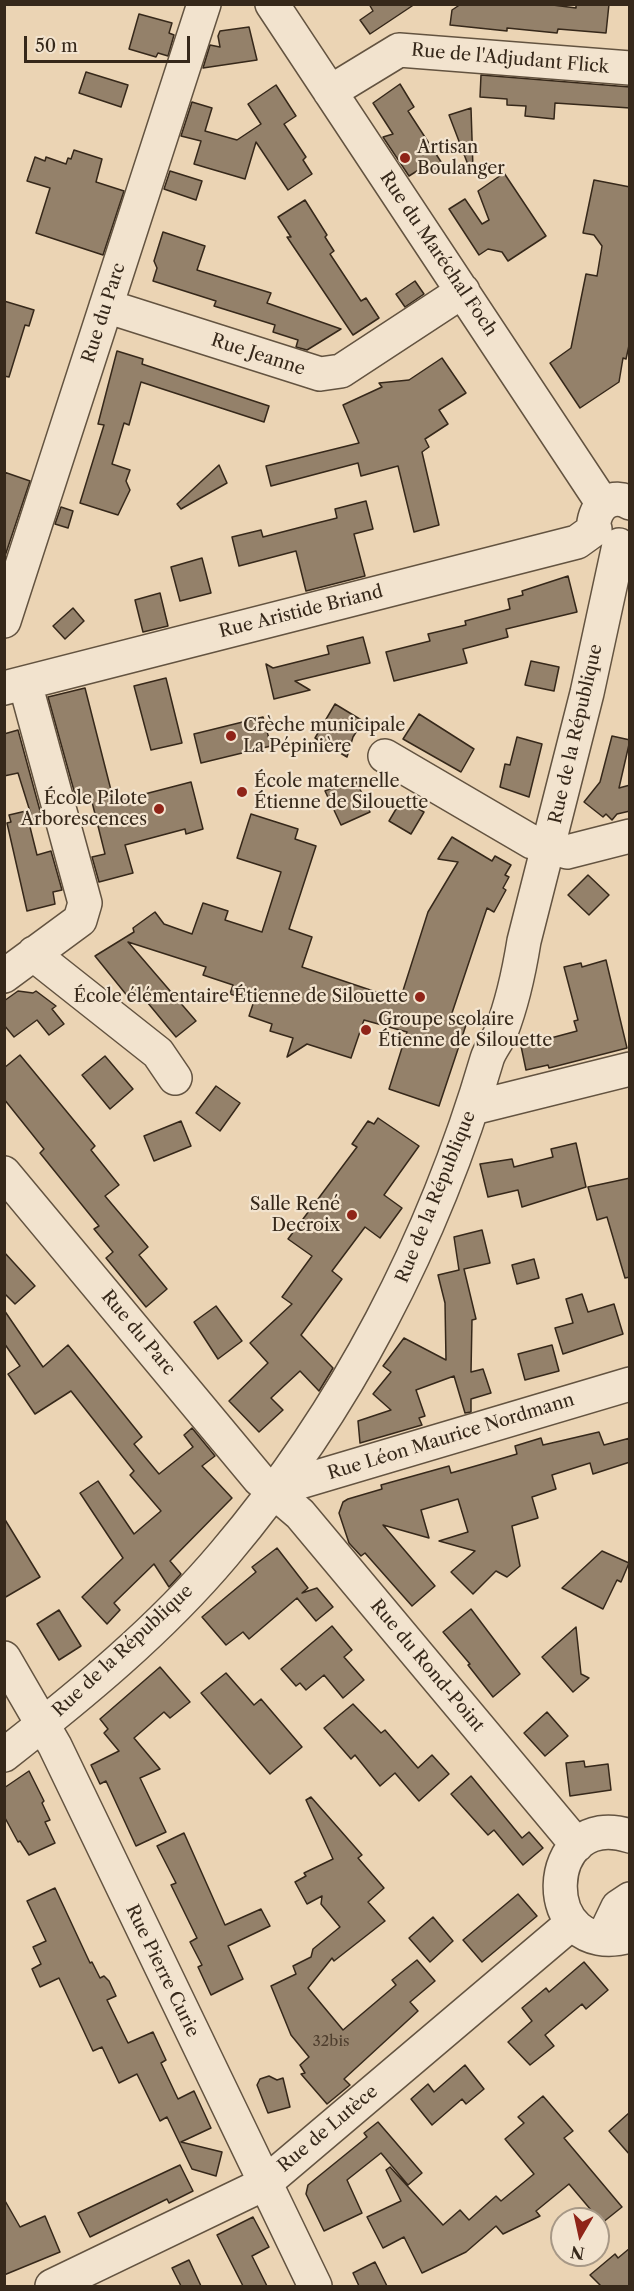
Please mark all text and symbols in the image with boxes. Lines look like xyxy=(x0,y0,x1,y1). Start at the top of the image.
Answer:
scale bar xyxy=(27,24,194,62)
text: 50 m xyxy=(35,35,78,57)
street label: Rue de l'Adjudant Flick xyxy=(410,40,610,78)
place label: Artisan Boulanger xyxy=(417,137,505,180)
marker: Artisan Boulanger xyxy=(398,151,412,165)
street label: Rue du Maréchal Foch xyxy=(375,168,501,340)
street label: Rue du Parc xyxy=(78,260,130,366)
street label: Rue Jeanne xyxy=(208,330,308,380)
street label: Rue Aristide Briand xyxy=(217,581,385,643)
street label: Rue de la République xyxy=(545,642,607,826)
place label: Crèche municipale La Pépinière xyxy=(243,715,405,758)
marker: Crèche municipale La Pépinière xyxy=(224,729,238,743)
place label: École maternelle Étienne de Silouette xyxy=(254,771,428,814)
marker: École maternelle Étienne de Silouette xyxy=(235,785,249,799)
place label: École Pilote Arborescences xyxy=(21,788,147,830)
marker: École Pilote Arborescences xyxy=(152,802,166,816)
place label: École élémentaire Étienne de Silouette xyxy=(74,986,408,1008)
marker: École élémentaire Étienne de Silouette xyxy=(413,990,427,1004)
place label: Groupe scolaire Étienne de Silouette xyxy=(378,1009,552,1052)
marker: Groupe scolaire Étienne de Silouette xyxy=(359,1023,373,1037)
street label: Rue de la République xyxy=(392,1108,480,1286)
place label: Salle René Decroix xyxy=(250,1194,340,1236)
marker: Salle René Decroix xyxy=(345,1208,359,1222)
street label: Rue du Parc xyxy=(96,1286,180,1380)
street label: Rue Léon Maurice Nordmann xyxy=(325,1389,577,1485)
street label: Rue de la République xyxy=(48,1580,198,1722)
street label: Rue du Rond-Point xyxy=(365,1596,489,1736)
street label: Rue Pierre Curie xyxy=(121,1901,203,2041)
house number: 32bis xyxy=(312,2033,350,2051)
street label: Rue de Lutèce xyxy=(274,2081,382,2177)
north arrow xyxy=(550,2207,610,2267)
text: N xyxy=(569,2242,586,2264)

